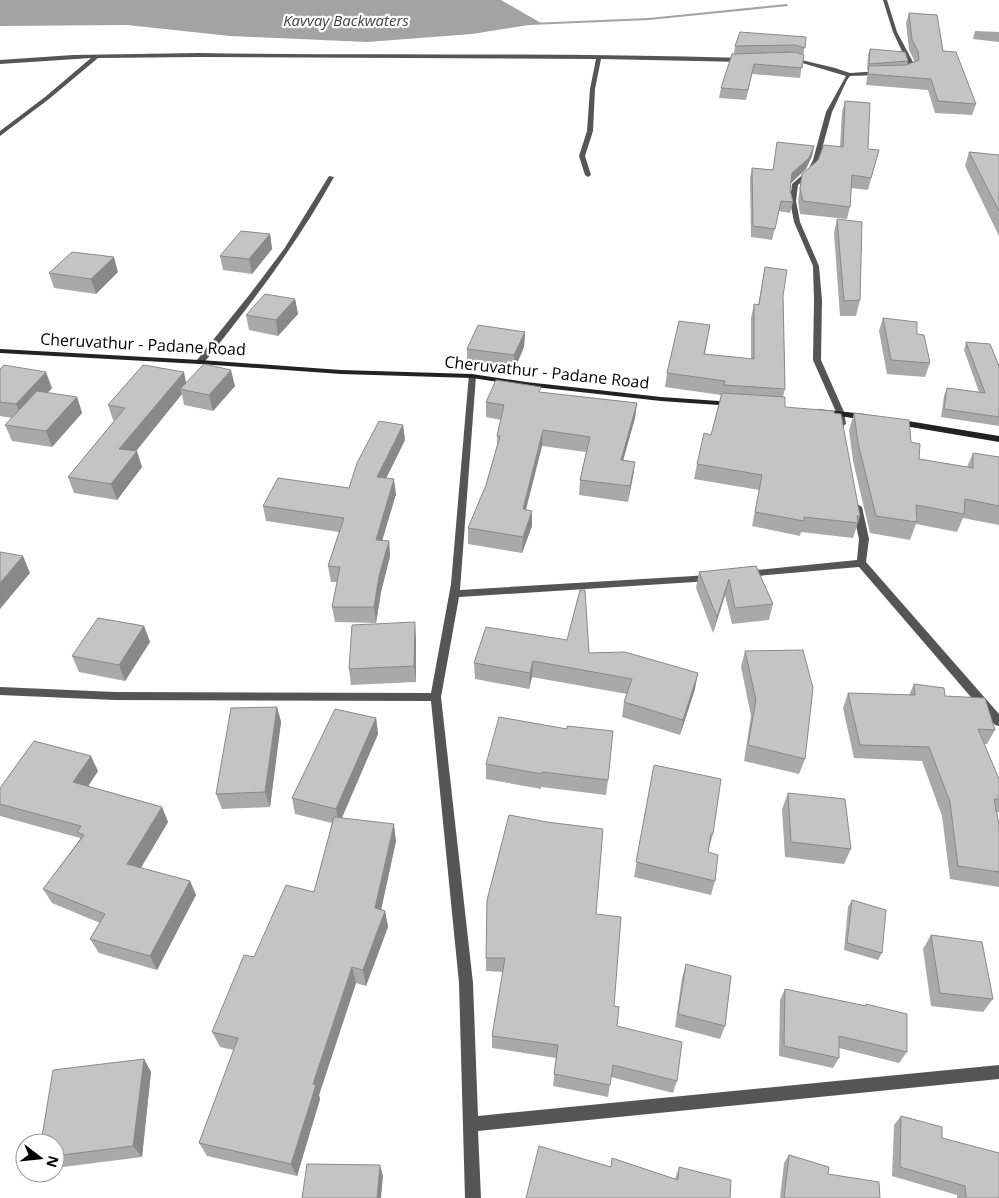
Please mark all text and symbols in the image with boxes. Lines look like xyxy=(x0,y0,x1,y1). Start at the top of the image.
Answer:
water label: Kavvay Backwaters xyxy=(283,10,409,30)
street label: Cheruvathur - Padane Road xyxy=(40,328,246,360)
street label: Cheruvathur - Padane Road xyxy=(444,350,650,394)
north arrow xyxy=(15,1133,65,1183)
text: N xyxy=(42,1154,64,1170)

